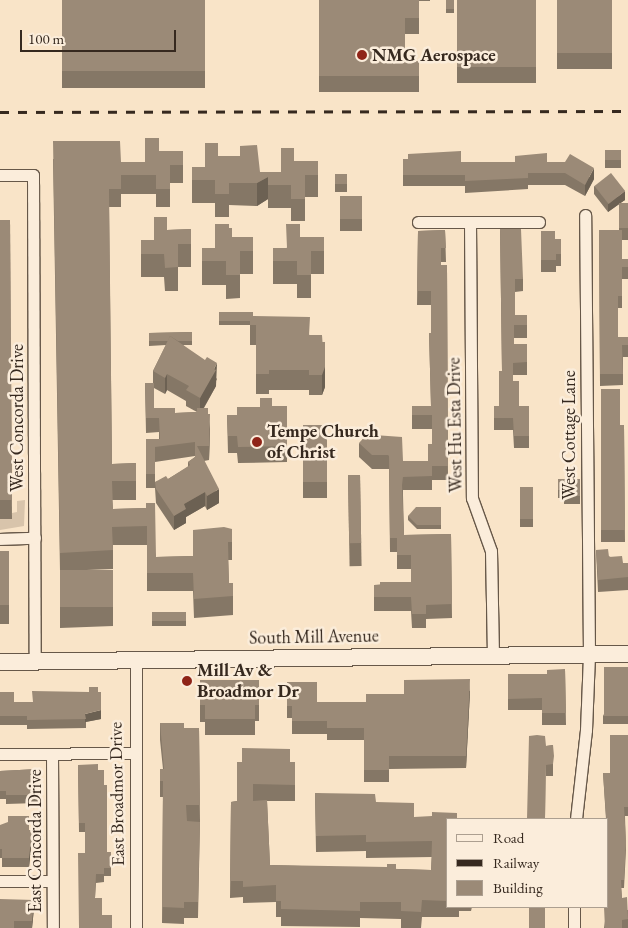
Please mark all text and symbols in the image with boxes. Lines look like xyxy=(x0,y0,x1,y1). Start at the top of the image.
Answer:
scale bar xyxy=(22,20,179,52)
text: 100 m xyxy=(28,29,64,48)
place label: NMG Aerospace xyxy=(372,44,496,66)
marker: NMG Aerospace xyxy=(356,49,368,61)
street label: West Concorda Drive xyxy=(6,344,28,492)
street label: West Hu Esta Drive xyxy=(443,357,467,493)
street label: West Cottage Lane xyxy=(558,370,580,500)
place label: Tempe Church of Christ xyxy=(267,421,379,464)
marker: Tempe Church of Christ xyxy=(251,436,263,448)
street label: South Mill Avenue xyxy=(249,625,379,649)
place label: Mill Av & Broadmor Dr xyxy=(197,660,299,702)
marker: Mill Av & Broadmor Dr xyxy=(181,675,193,687)
street label: East Broadmor Drive xyxy=(105,722,129,866)
street label: East Concorda Drive xyxy=(24,769,46,913)
legend xyxy=(446,818,608,908)
text: Road xyxy=(493,828,524,847)
text: Railway xyxy=(493,853,539,872)
text: Building xyxy=(493,878,543,897)

